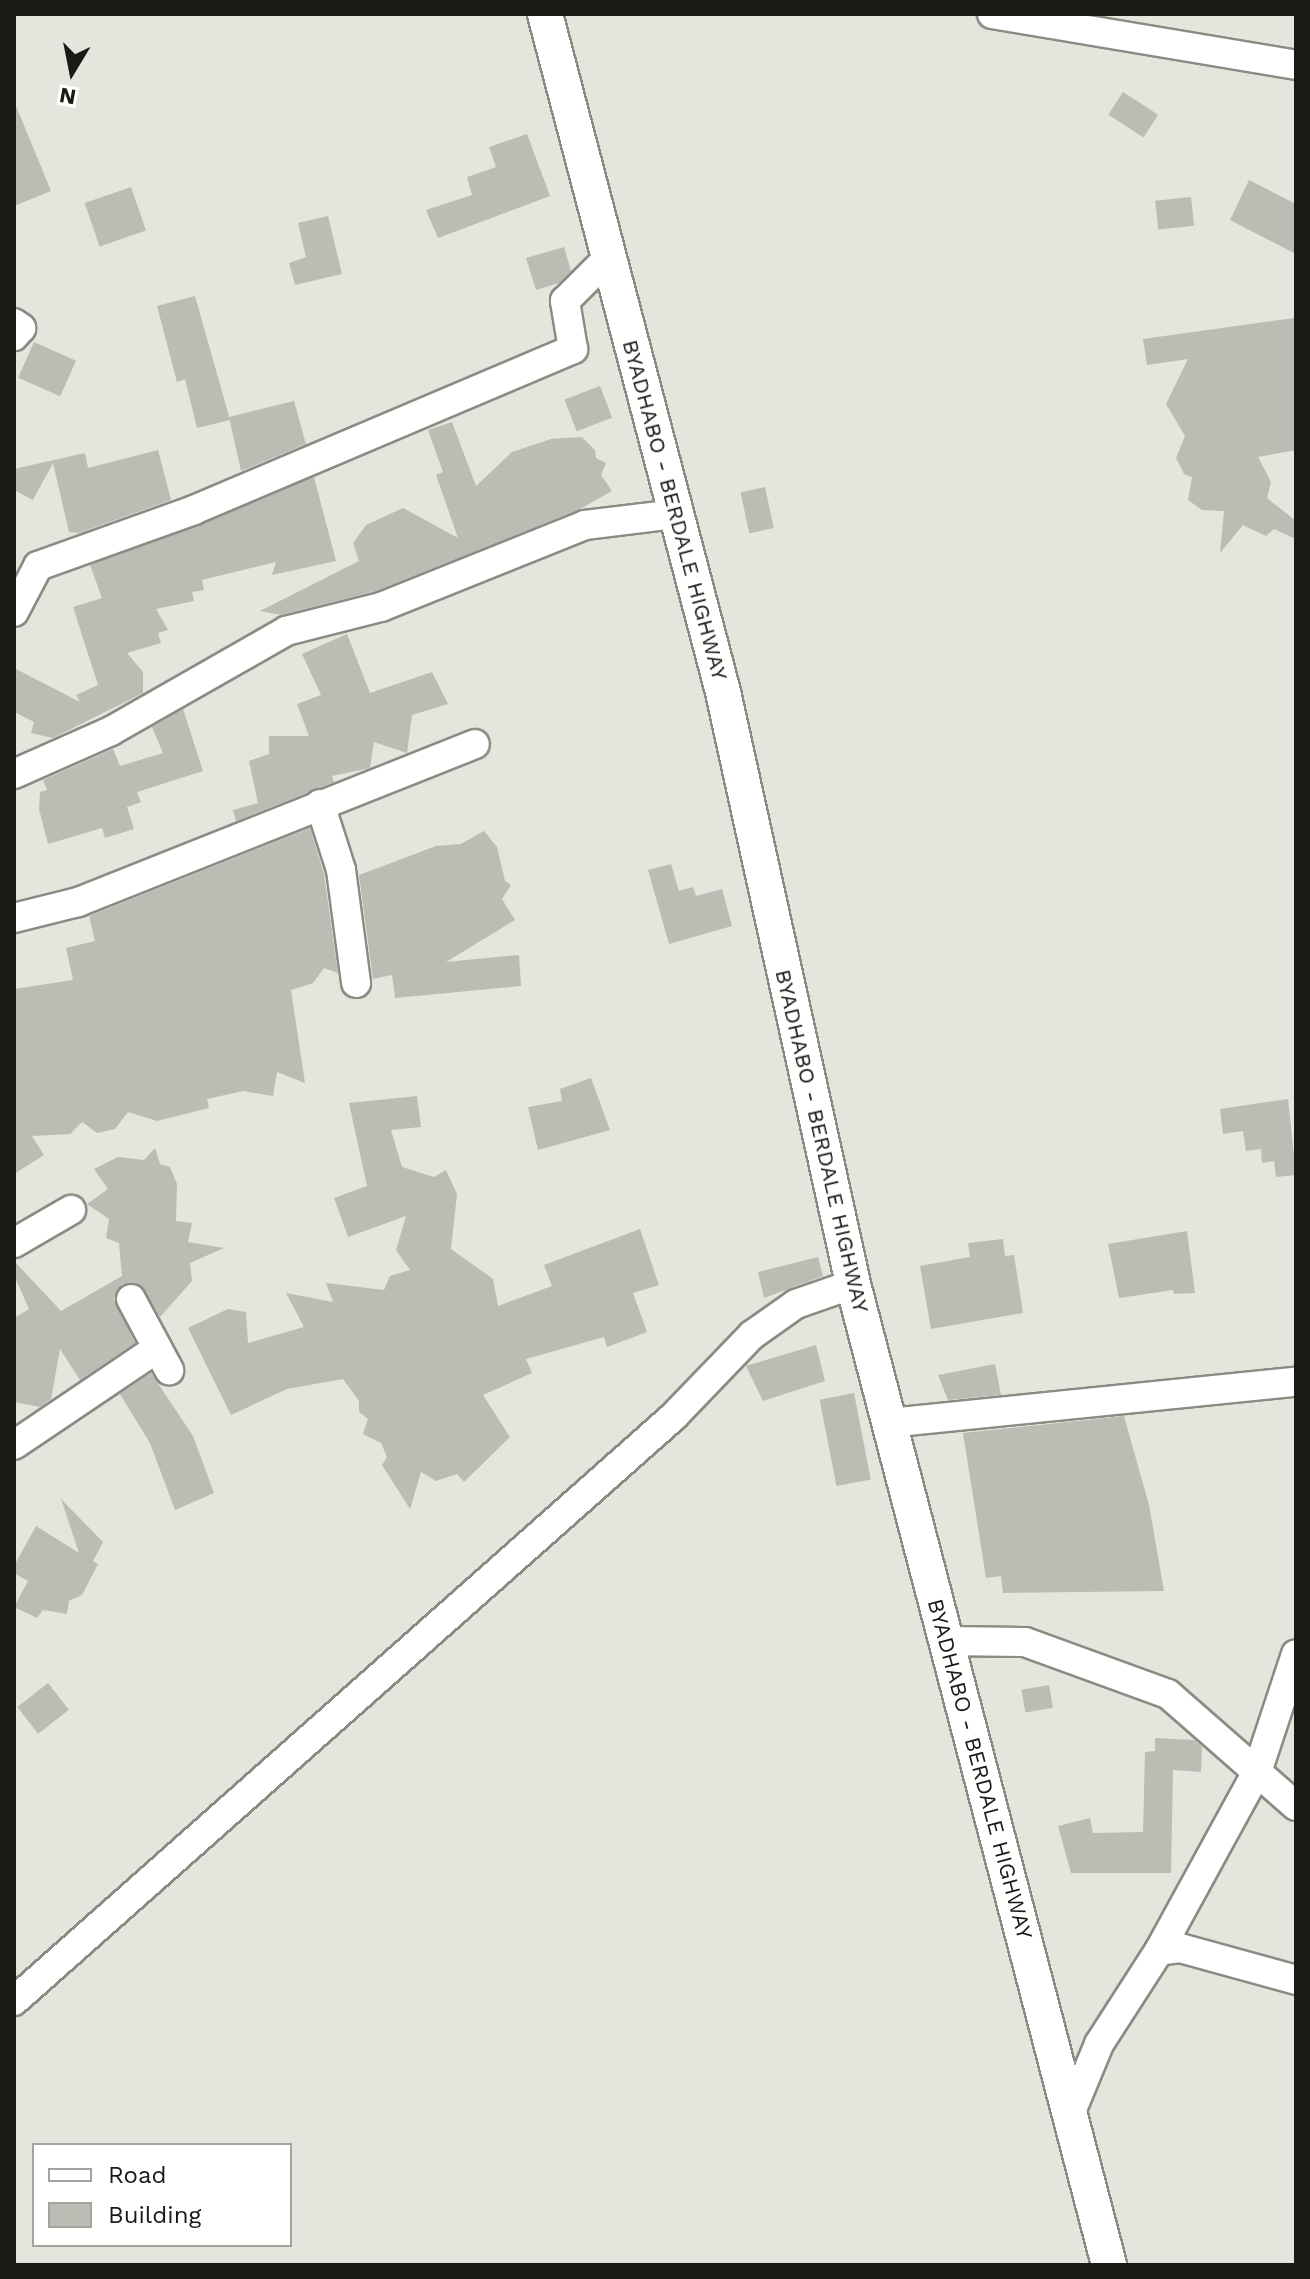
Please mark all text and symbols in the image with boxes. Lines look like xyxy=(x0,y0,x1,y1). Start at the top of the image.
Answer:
north arrow xyxy=(32,32,112,112)
text: N xyxy=(58,82,78,110)
street label: BYADHABO - BERDALE HIGHWAY xyxy=(617,337,733,683)
street label: BYADHABO - BERDALE HIGHWAY xyxy=(770,967,874,1315)
street label: BYADHABO - BERDALE HIGHWAY xyxy=(922,1596,1038,1942)
legend xyxy=(32,2143,292,2247)
text: Road xyxy=(108,2161,167,2189)
text: Building xyxy=(108,2201,201,2229)

